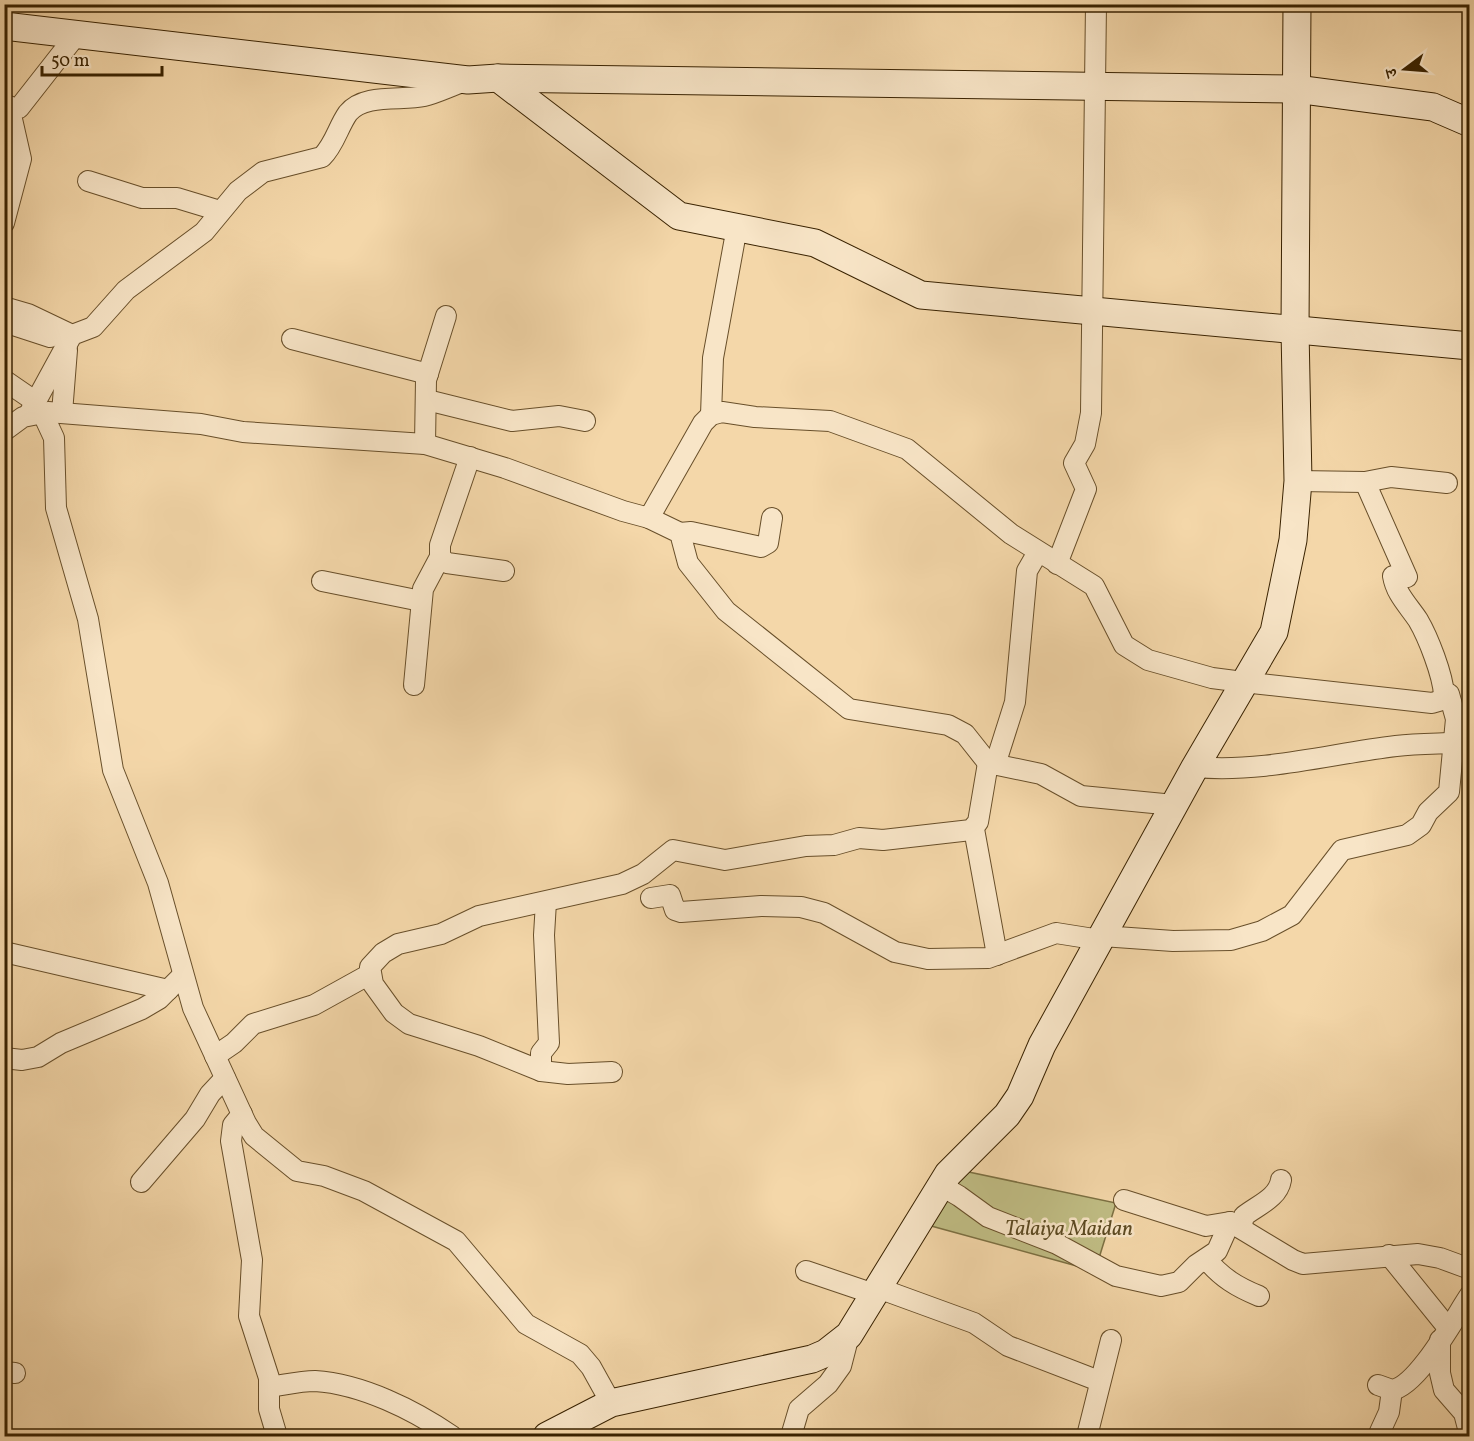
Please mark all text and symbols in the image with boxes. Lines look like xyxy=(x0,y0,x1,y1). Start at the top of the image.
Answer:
scale bar xyxy=(42,39,162,77)
north arrow xyxy=(1375,39,1435,99)
text: 50 m xyxy=(51,49,90,74)
text: उ xyxy=(1380,64,1404,80)
park label: Talaiya Maidan xyxy=(1005,1215,1133,1244)

